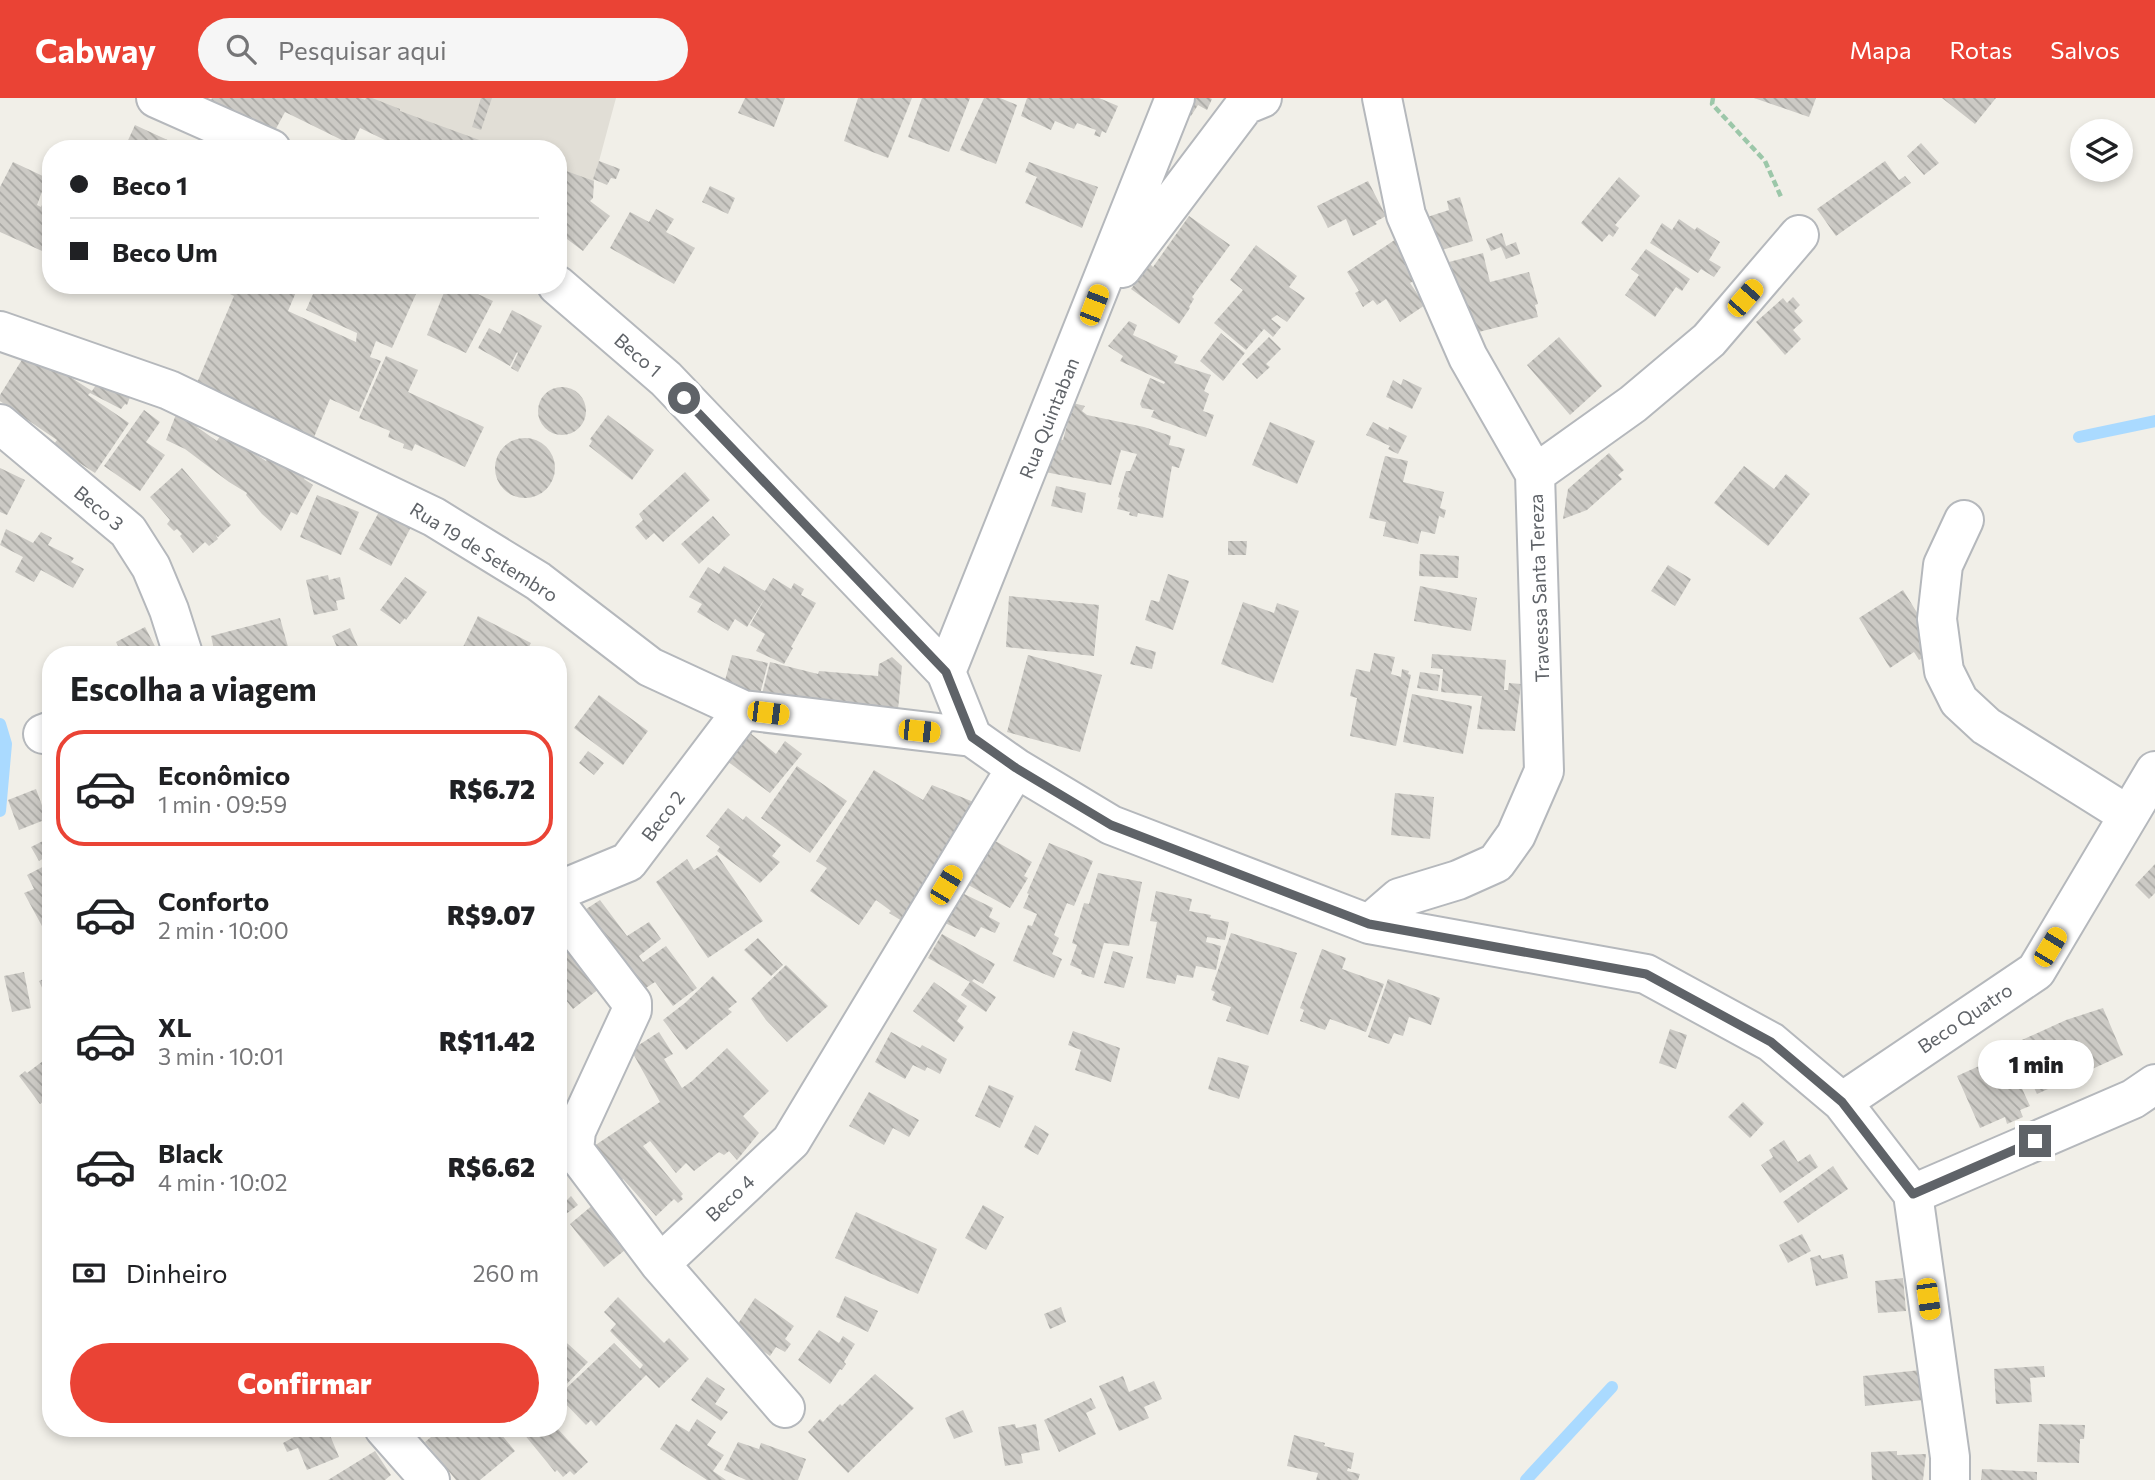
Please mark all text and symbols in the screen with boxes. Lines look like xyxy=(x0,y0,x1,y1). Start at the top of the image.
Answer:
search box xyxy=(198,18,688,81)
text: Cabway xyxy=(35,29,156,70)
icon: search xyxy=(222,30,260,68)
text: Pesquisar aqui xyxy=(278,34,447,65)
text: Mapa xyxy=(1850,35,1912,64)
text: Rotas xyxy=(1950,35,2012,64)
text: Salvos xyxy=(2050,35,2120,64)
map controls xyxy=(2070,119,2133,182)
button: layers xyxy=(2070,119,2133,182)
text: Beco 1 xyxy=(112,169,188,200)
text: Beco Um xyxy=(112,236,218,267)
car xyxy=(1724,275,1767,321)
car xyxy=(1077,282,1112,328)
street label: Beco 1 xyxy=(610,328,667,381)
street label: Rua Quintaban xyxy=(1014,354,1083,482)
route start xyxy=(668,382,700,414)
street label: Beco 3 xyxy=(70,480,129,535)
street label: Travessa Santa Tereza xyxy=(1524,493,1553,683)
street label: Rua 19 de Setembro xyxy=(406,497,562,606)
text: Escolha a viagem xyxy=(70,668,317,708)
car xyxy=(746,700,791,726)
car xyxy=(898,718,941,744)
icon: car xyxy=(74,757,137,820)
text: Econômico xyxy=(158,759,290,790)
text: R$6.72 xyxy=(449,773,535,804)
street label: Beco 2 xyxy=(636,786,689,845)
text: 1 min · 09:59 xyxy=(158,790,287,818)
car xyxy=(927,862,966,908)
icon: car xyxy=(74,883,137,946)
text: Conforto xyxy=(158,885,269,916)
text: R$9.07 xyxy=(447,899,535,930)
text: 2 min · 10:00 xyxy=(158,916,289,944)
car xyxy=(2031,924,2070,970)
street label: Beco Quatro xyxy=(1913,978,2016,1058)
icon: car xyxy=(74,1009,137,1072)
text: XL xyxy=(158,1011,192,1042)
text: R$11.42 xyxy=(439,1025,535,1056)
callout: 1 min xyxy=(1977,1040,2093,1088)
text: 3 min · 10:01 xyxy=(158,1042,284,1070)
text: 1 min xyxy=(2008,1050,2064,1078)
route end xyxy=(2019,1125,2051,1157)
icon: car xyxy=(74,1135,137,1198)
text: Black xyxy=(158,1137,224,1168)
text: R$6.62 xyxy=(448,1151,535,1182)
text: 4 min · 10:02 xyxy=(158,1168,288,1196)
street label: Beco 4 xyxy=(701,1169,759,1226)
icon: cash xyxy=(70,1254,108,1292)
text: Dinheiro xyxy=(126,1257,228,1288)
text: 260 m xyxy=(473,1259,539,1287)
car xyxy=(1915,1277,1942,1321)
button: Confirmar xyxy=(70,1343,539,1423)

